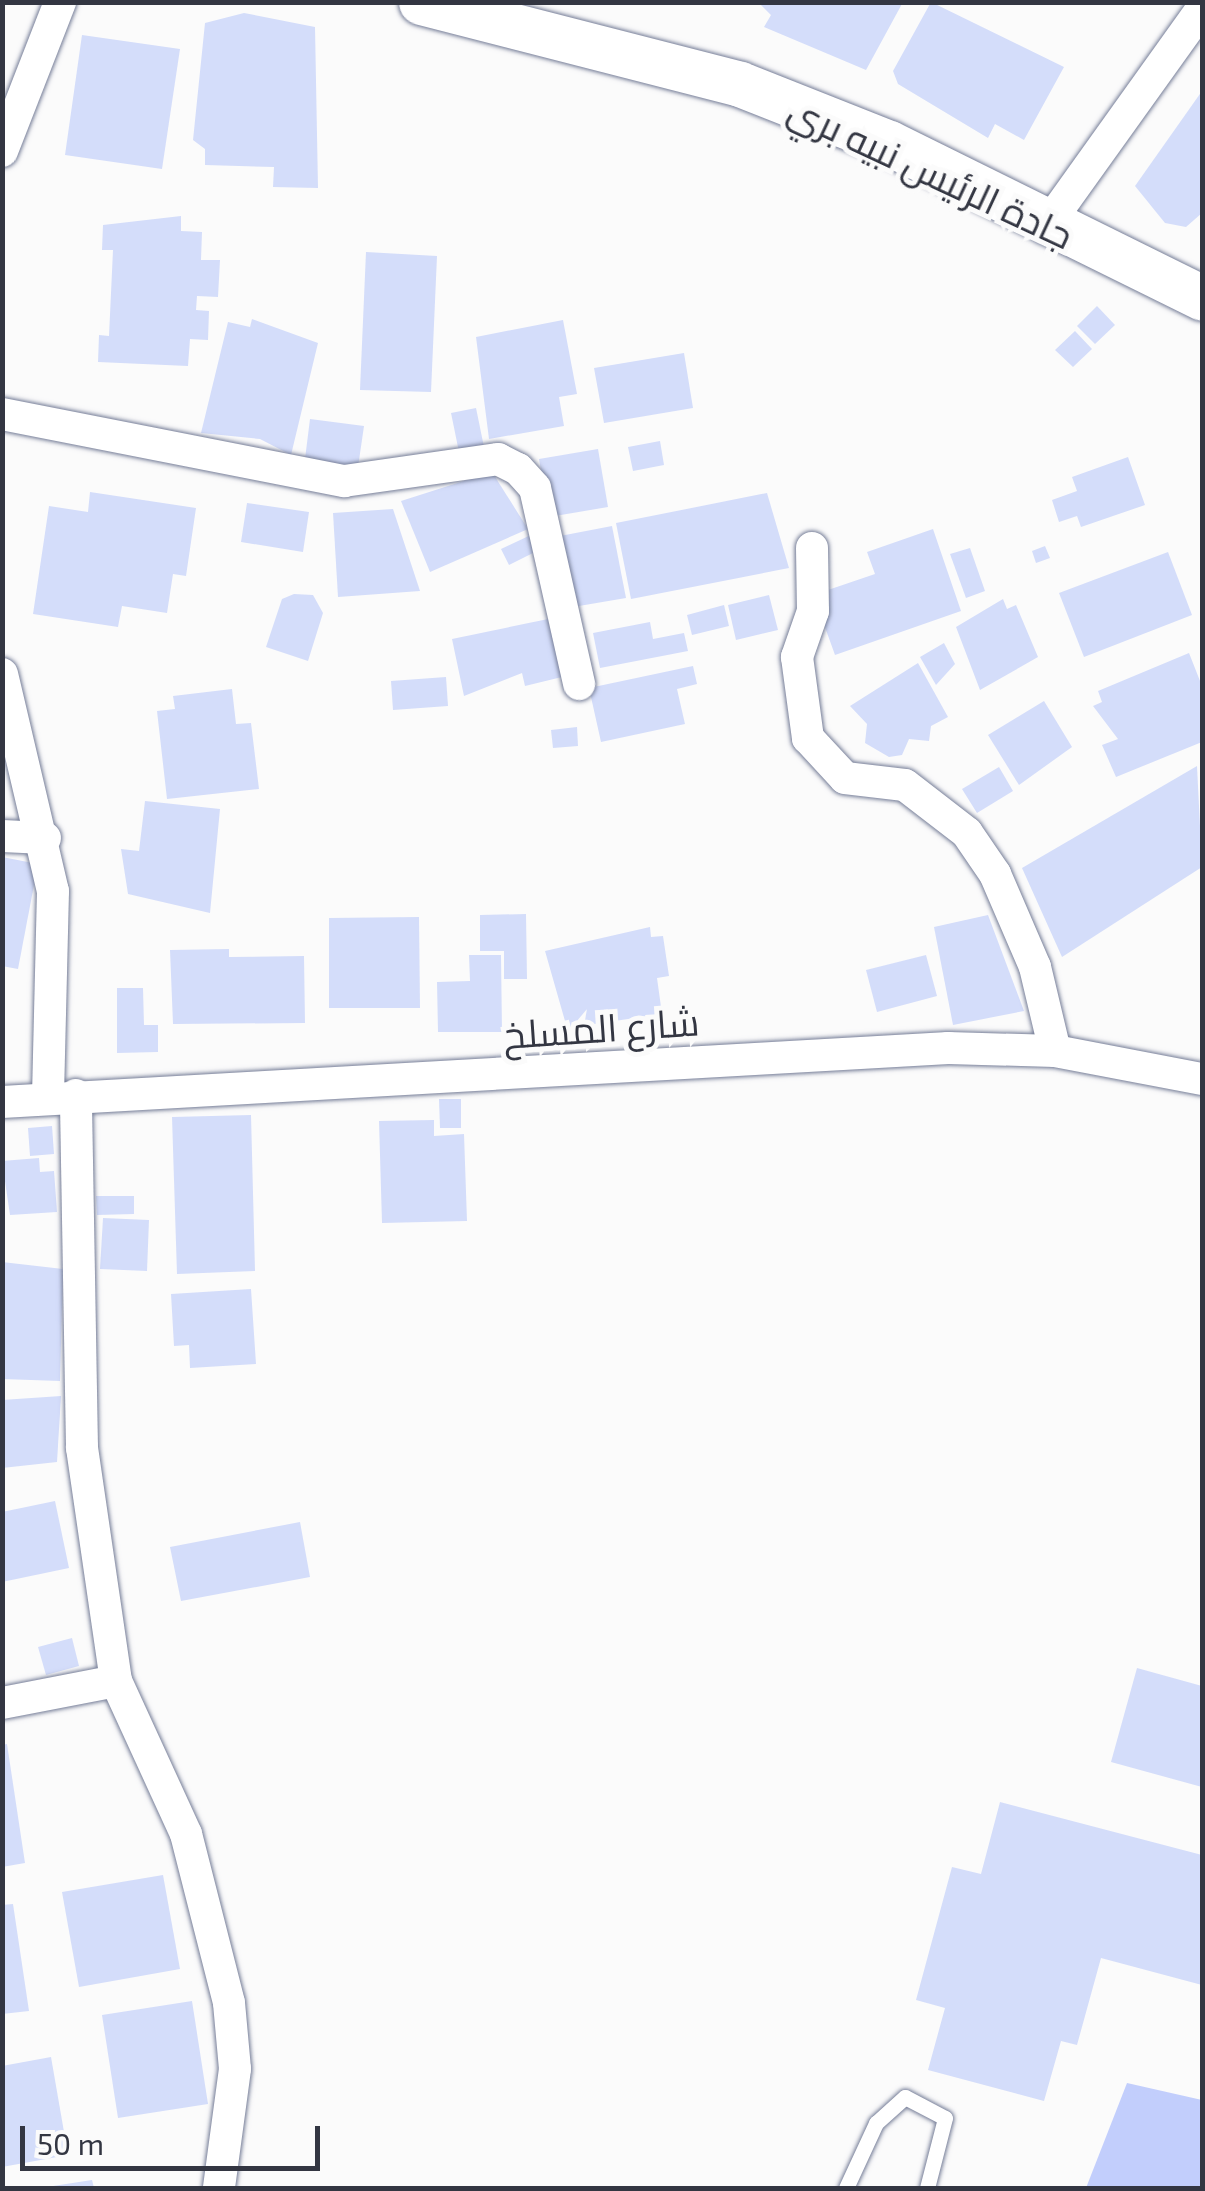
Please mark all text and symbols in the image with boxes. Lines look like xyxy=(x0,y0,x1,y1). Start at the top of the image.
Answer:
street label: جادة الرئيس نبيه بري xyxy=(781,86,1081,258)
street label: شارع المسلخ xyxy=(501,998,701,1058)
scale bar xyxy=(25,2106,325,2168)
text: 50 m xyxy=(37,2125,104,2161)

